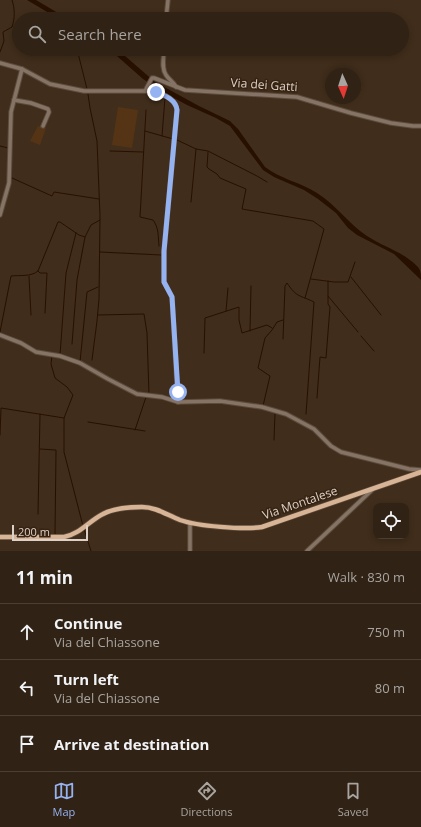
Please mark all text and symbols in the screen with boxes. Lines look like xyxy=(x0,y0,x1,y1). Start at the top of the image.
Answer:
search box xyxy=(12,12,409,56)
icon: search xyxy=(26,23,48,45)
text: Search here xyxy=(58,24,142,44)
north arrow xyxy=(325,68,361,104)
street label: Via dei Gatti xyxy=(230,74,298,95)
route end xyxy=(147,83,165,101)
route start xyxy=(169,383,187,401)
street label: Via Montalese xyxy=(260,482,340,523)
map controls xyxy=(373,503,409,539)
button: locate xyxy=(373,503,409,539)
scale bar xyxy=(12,523,88,542)
text: 200 m xyxy=(18,524,50,539)
text: 11 min xyxy=(16,566,73,589)
text: Walk · 830 m xyxy=(328,568,405,586)
text: Continue xyxy=(54,613,122,633)
icon: ahead xyxy=(16,621,38,643)
text: 750 m xyxy=(367,623,405,641)
text: Via del Chiassone xyxy=(54,633,160,651)
text: Turn left xyxy=(54,669,119,689)
icon: left xyxy=(16,677,38,699)
text: 80 m xyxy=(375,679,405,697)
text: Via del Chiassone xyxy=(54,689,160,707)
icon: arrive xyxy=(16,733,38,755)
text: Arrive at destination xyxy=(54,734,209,754)
tab: Map xyxy=(53,780,75,819)
tab: Directions xyxy=(181,780,233,819)
tab: Saved xyxy=(338,780,368,819)

